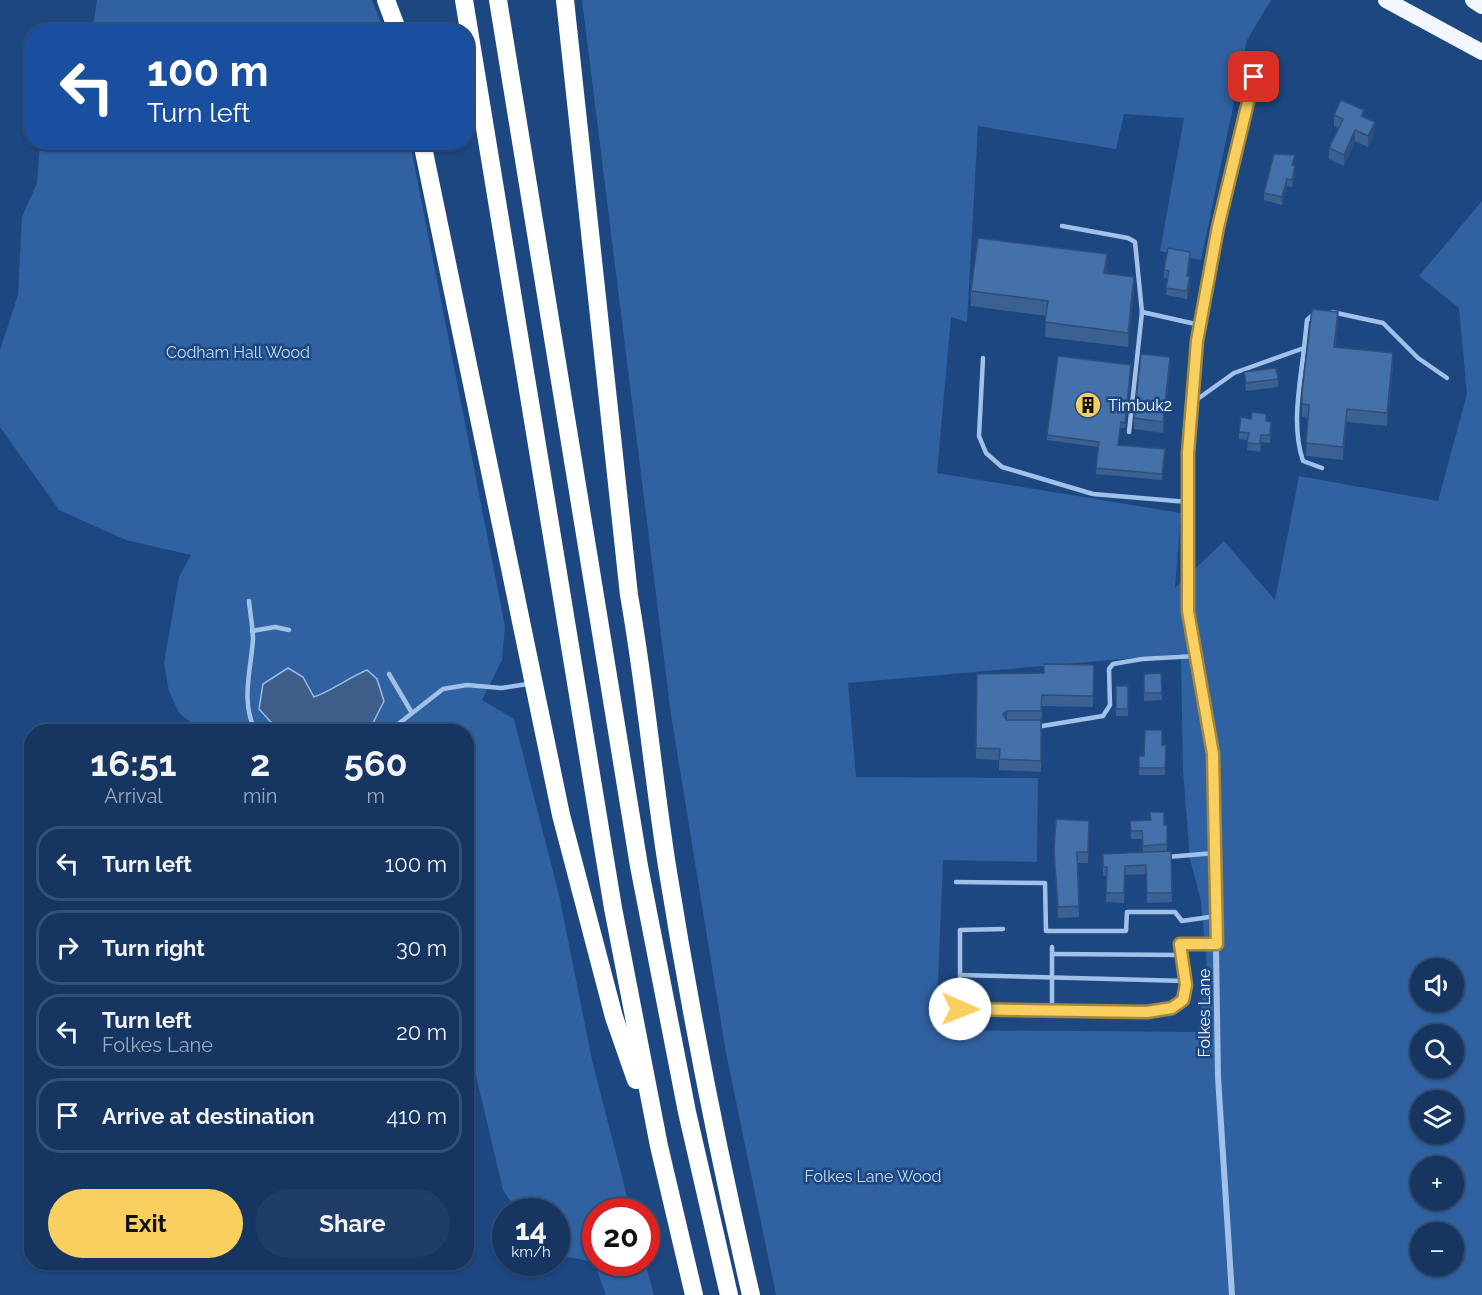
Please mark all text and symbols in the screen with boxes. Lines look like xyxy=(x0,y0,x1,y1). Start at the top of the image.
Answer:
text: 100 m xyxy=(147,47,269,96)
icon: left xyxy=(48,48,126,126)
pin xyxy=(1228,51,1279,102)
icon: arrive xyxy=(1237,60,1270,93)
text: Turn left xyxy=(147,97,250,128)
park label: Codham Hall Wood xyxy=(166,343,310,362)
building icon: Timbuk2 xyxy=(1073,390,1103,420)
place label: Timbuk2 xyxy=(1108,396,1172,415)
text: 16:51 xyxy=(90,742,177,784)
text: 2 xyxy=(250,742,270,784)
text: 560 xyxy=(344,742,408,784)
text: Arrival xyxy=(104,784,163,808)
text: min xyxy=(243,784,277,808)
text: m xyxy=(366,784,385,808)
icon: left xyxy=(51,847,84,880)
text: Turn left xyxy=(102,851,192,877)
text: 100 m xyxy=(385,851,447,877)
icon: right xyxy=(51,931,84,964)
text: Turn right xyxy=(102,935,205,961)
text: 30 m xyxy=(396,935,447,961)
map controls xyxy=(1410,958,1464,1276)
button: sound xyxy=(1410,958,1464,1012)
street label: Folkes Lane xyxy=(1195,969,1214,1057)
position arrow xyxy=(928,977,992,1041)
text: Turn left xyxy=(102,1007,192,1033)
icon: left xyxy=(51,1015,84,1048)
text: 20 m xyxy=(396,1019,447,1045)
button: search xyxy=(1410,1024,1464,1078)
text: Folkes Lane xyxy=(102,1033,213,1057)
button: layers xyxy=(1410,1090,1464,1144)
icon: arrive xyxy=(51,1099,84,1132)
text: Arrive at destination xyxy=(102,1103,315,1129)
text: 410 m xyxy=(386,1103,447,1129)
button: + xyxy=(1410,1156,1464,1210)
park label: Folkes Lane Wood xyxy=(805,1167,942,1186)
button: Exit xyxy=(48,1189,243,1258)
button: Share xyxy=(255,1189,450,1258)
speed limit sign: 20 xyxy=(582,1198,660,1276)
text: 14 xyxy=(515,1212,547,1247)
button: − xyxy=(1410,1222,1464,1276)
text: km/h xyxy=(511,1243,551,1261)

